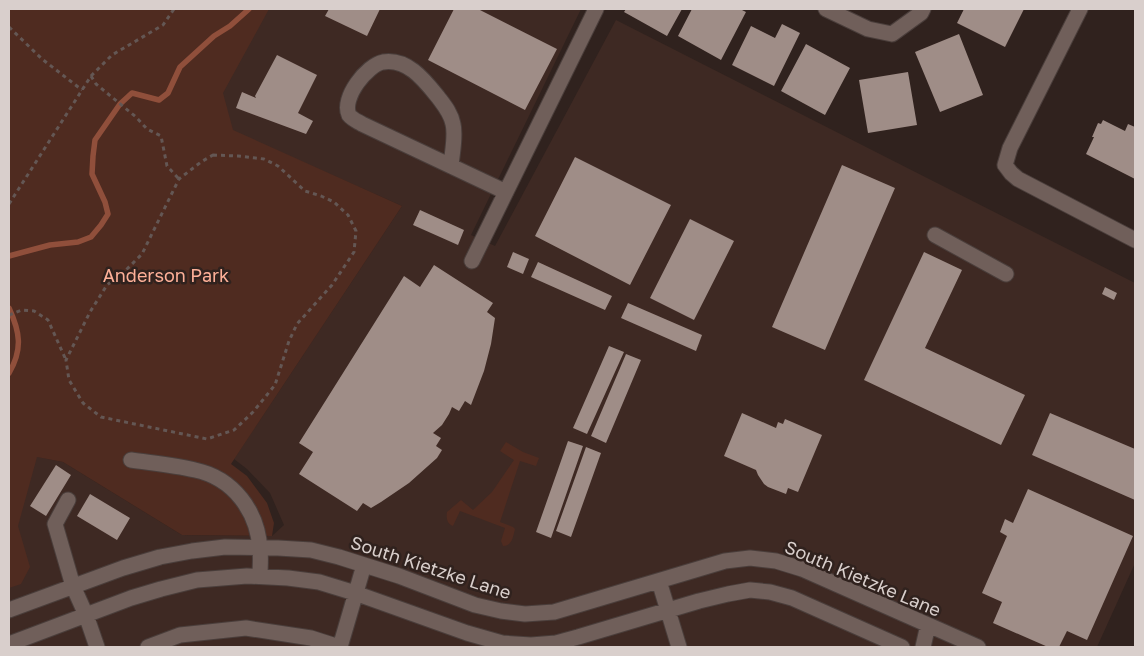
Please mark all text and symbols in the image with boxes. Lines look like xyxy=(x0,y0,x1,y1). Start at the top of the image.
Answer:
park label: Anderson Park xyxy=(103,264,229,286)
street label: South Kietzke Lane xyxy=(348,531,514,603)
street label: South Kietzke Lane xyxy=(782,535,944,621)

